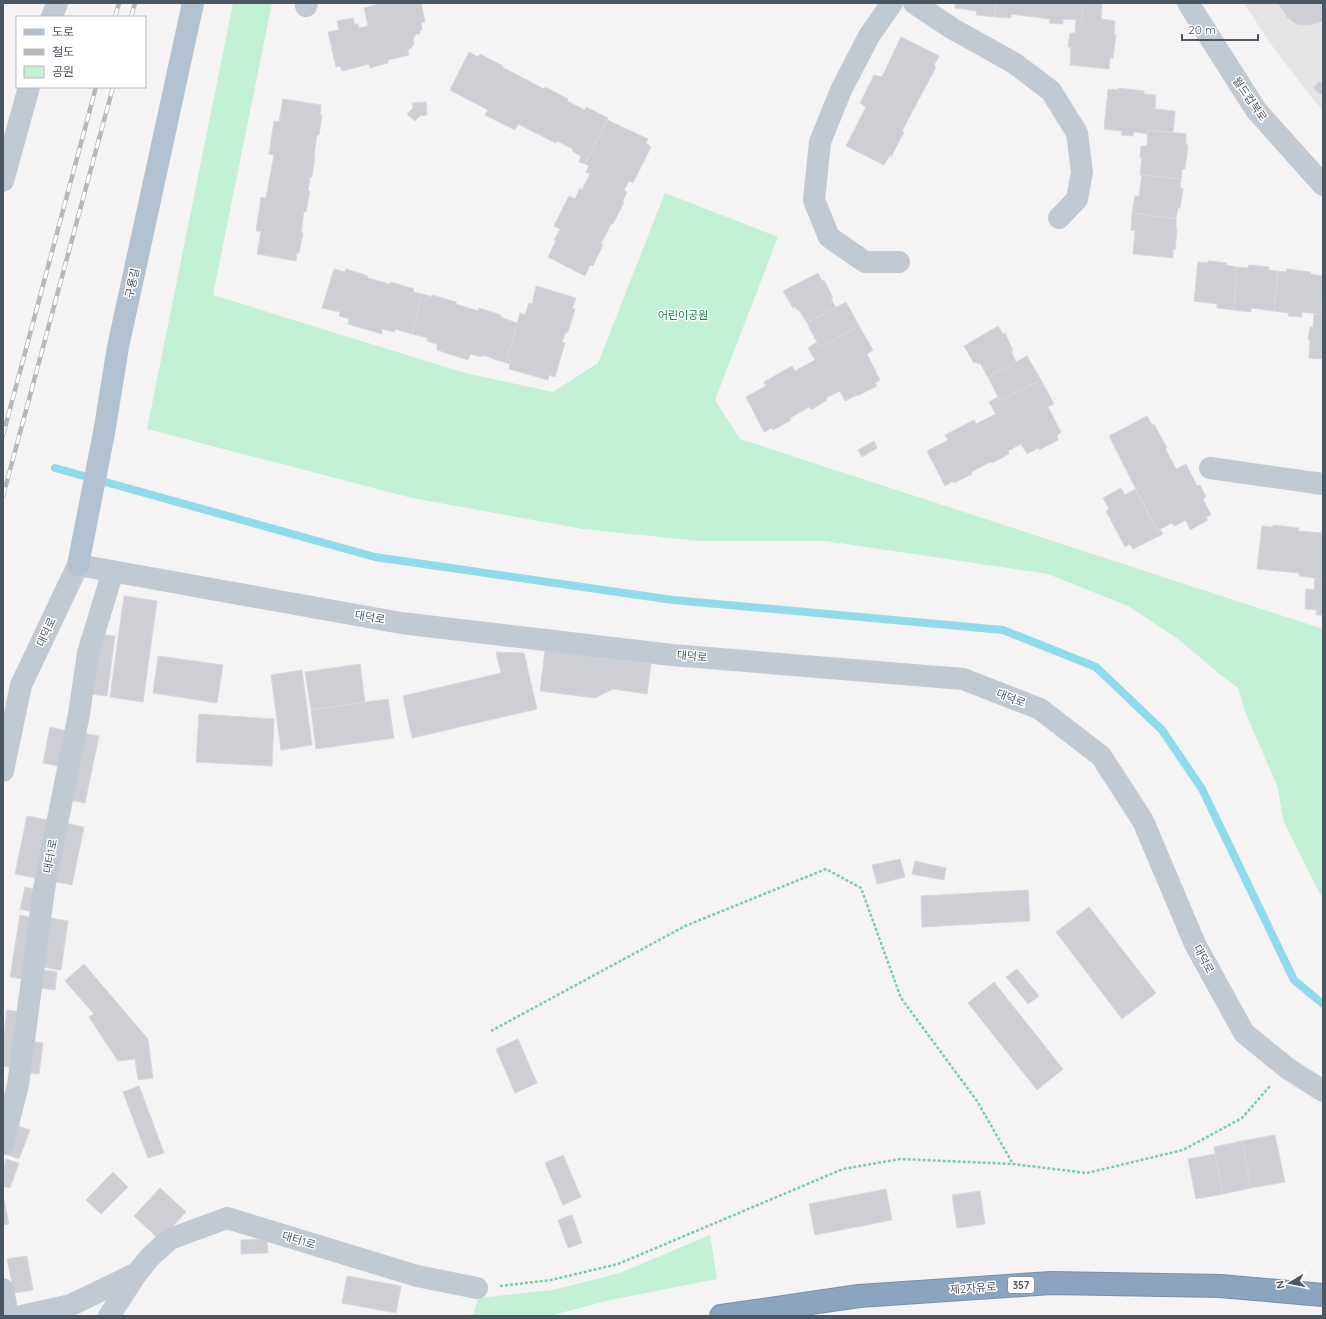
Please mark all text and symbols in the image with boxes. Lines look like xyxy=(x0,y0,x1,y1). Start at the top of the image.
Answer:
legend xyxy=(16,16,146,88)
scale bar xyxy=(1182,16,1258,42)
text: 20 m xyxy=(1188,22,1216,37)
text: 도로 xyxy=(52,24,74,39)
text: 철도 xyxy=(52,44,74,59)
text: 공원 xyxy=(52,64,74,79)
street label: 월드컵북로 xyxy=(1230,74,1270,124)
street label: 구룡길 xyxy=(122,267,142,299)
park label: 어린이공원 xyxy=(658,308,708,322)
street label: 대덕로 xyxy=(354,607,386,627)
street label: 대덕로 xyxy=(33,615,59,649)
street label: 대덕로 xyxy=(676,648,708,664)
street label: 대덕로 xyxy=(994,686,1028,710)
street label: 대터1로 xyxy=(40,838,60,874)
street label: 대덕로 xyxy=(1191,942,1217,976)
street label: 대터1로 xyxy=(280,1228,318,1252)
north arrow xyxy=(1270,1263,1310,1303)
road number: 357 xyxy=(1008,1277,1034,1293)
street label: 제2자유로 xyxy=(949,1279,997,1297)
text: N xyxy=(1273,1280,1288,1290)

